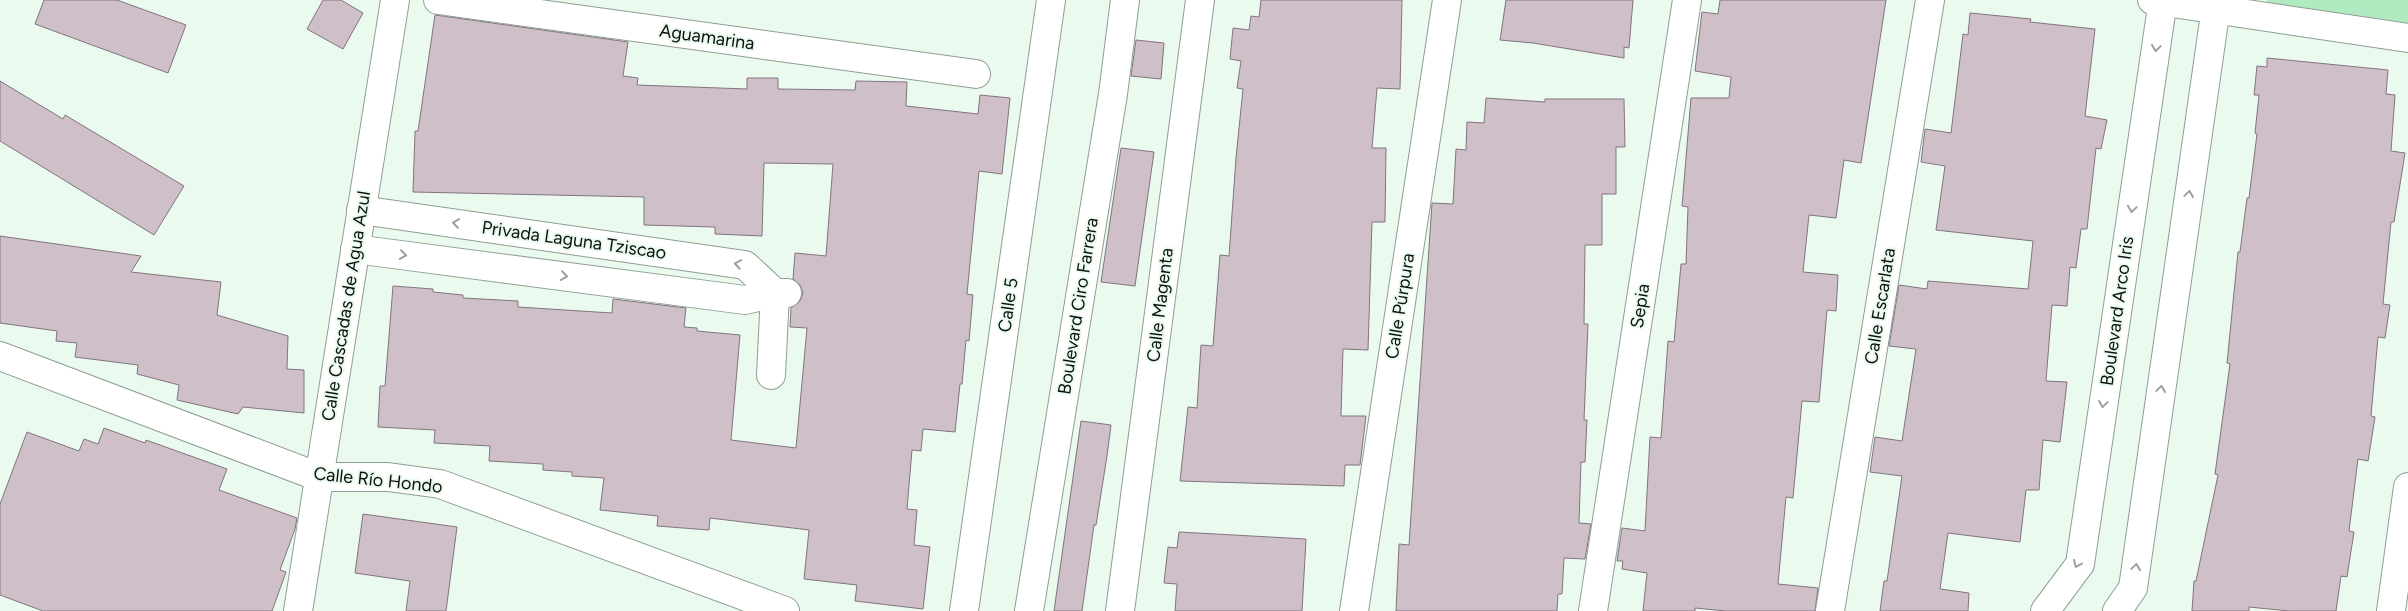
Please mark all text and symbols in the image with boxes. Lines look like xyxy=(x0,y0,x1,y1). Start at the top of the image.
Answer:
street label: Aguamarina xyxy=(658,19,756,55)
one-way arrow xyxy=(2151,44,2161,53)
street label: Calle Cascadas de Agua Azul xyxy=(317,189,375,423)
one-way arrow xyxy=(2184,189,2194,198)
one-way arrow xyxy=(2127,205,2138,213)
street label: Privada Laguna Tziscao xyxy=(480,216,668,264)
street label: Boulevard Ciro Farrera xyxy=(1053,216,1103,396)
one-way arrow xyxy=(451,219,460,229)
street label: Boulevard Arco Iris xyxy=(2096,235,2138,387)
street label: Calle Escarlata xyxy=(1860,246,1900,366)
street label: Calle Magenta xyxy=(1142,247,1178,363)
one-way arrow xyxy=(399,249,407,260)
street label: Calle Púrpura xyxy=(1381,252,1419,360)
one-way arrow xyxy=(733,259,742,269)
one-way arrow xyxy=(560,270,568,281)
street label: Calle 5 xyxy=(993,276,1023,334)
street label: Sepia xyxy=(1626,282,1654,330)
one-way arrow xyxy=(2156,385,2166,394)
one-way arrow xyxy=(2099,400,2109,409)
street label: Calle Río Hondo xyxy=(312,462,444,498)
one-way arrow xyxy=(2074,559,2084,568)
one-way arrow xyxy=(2130,563,2140,572)

